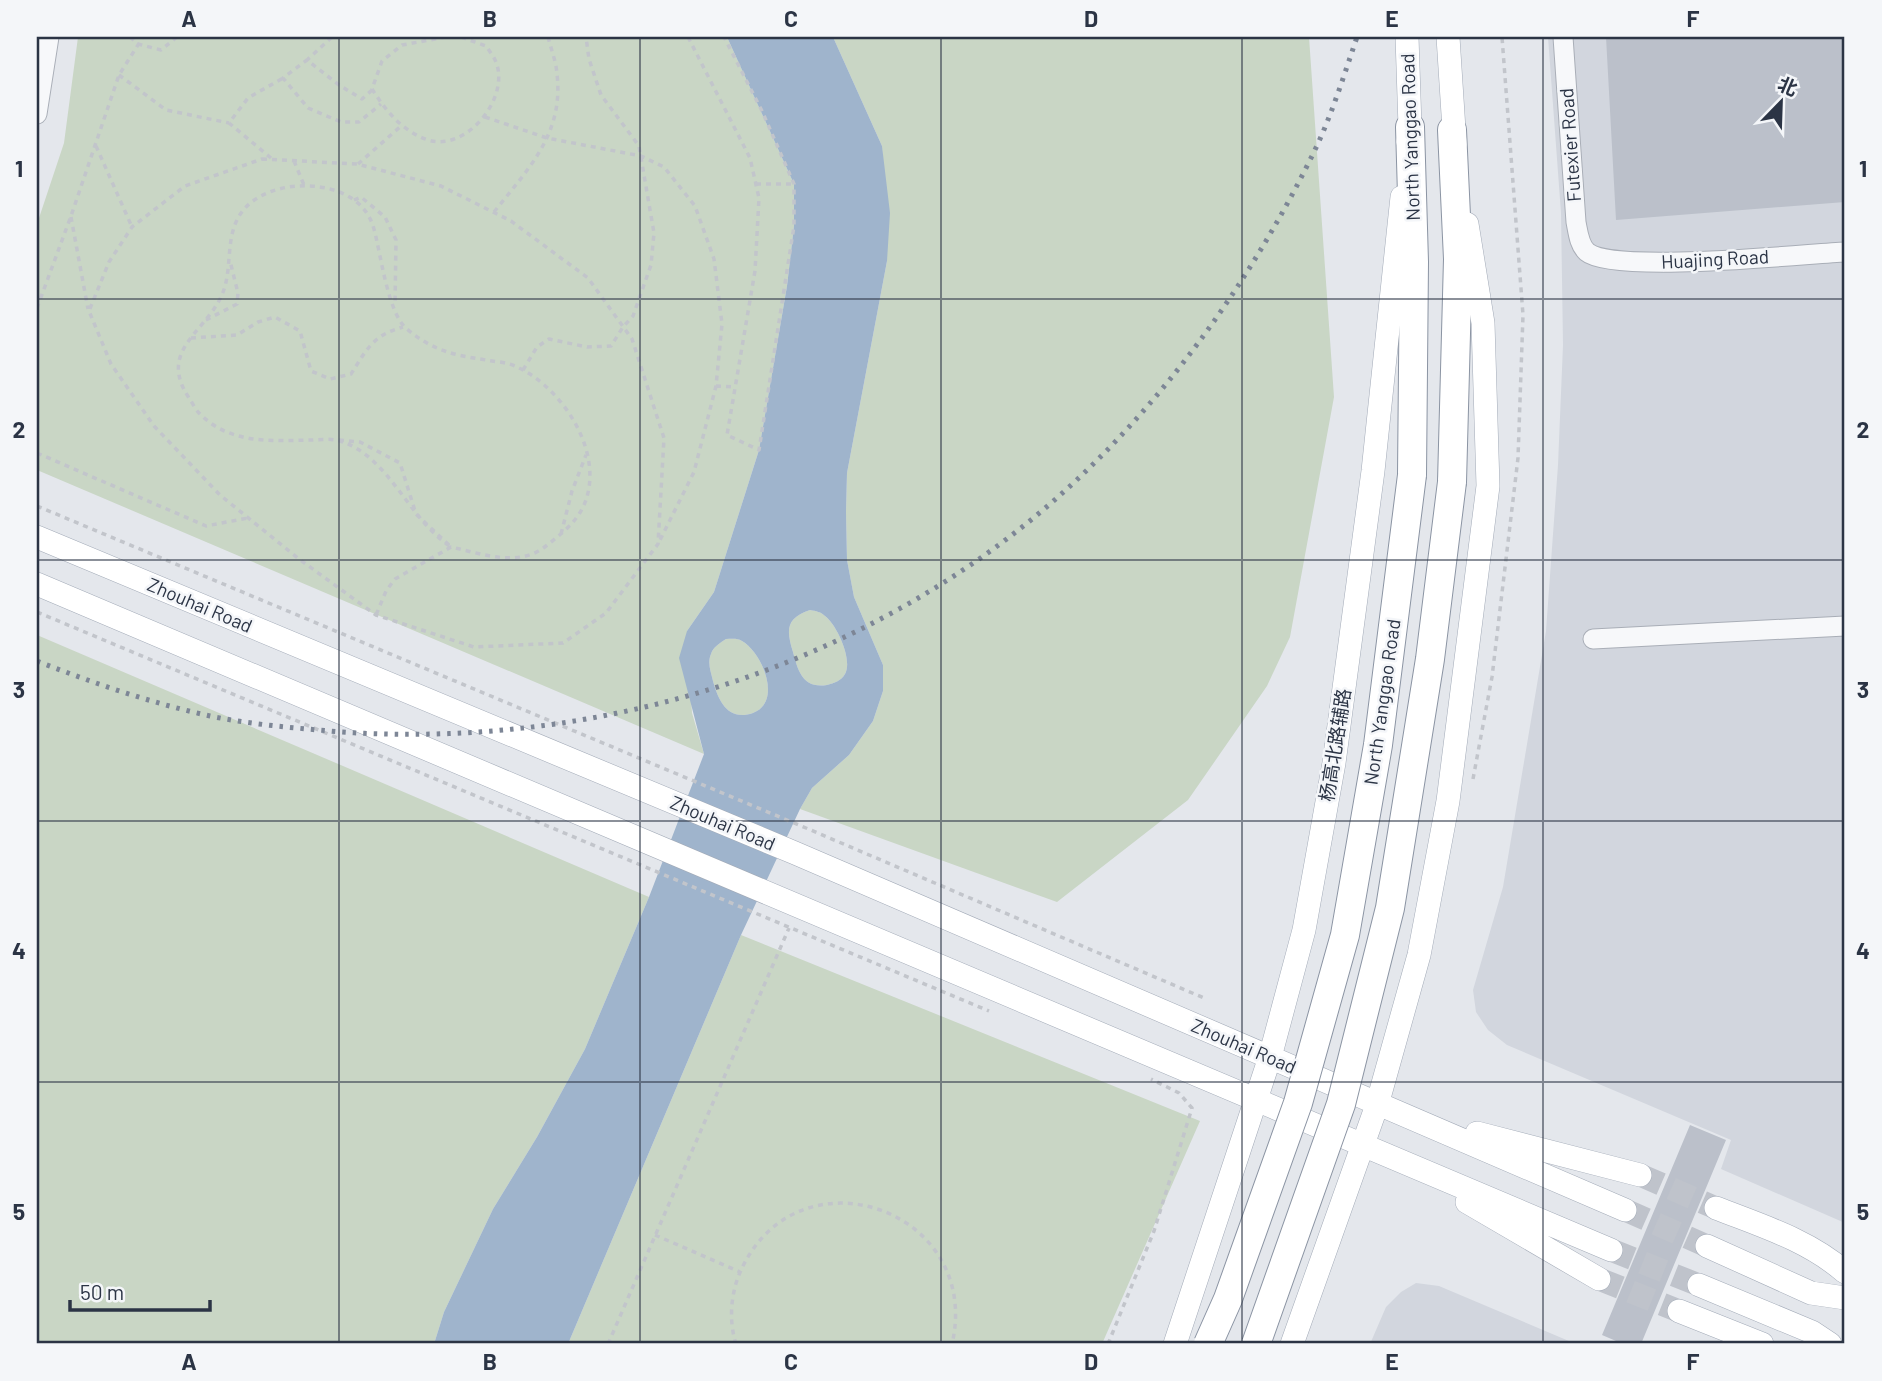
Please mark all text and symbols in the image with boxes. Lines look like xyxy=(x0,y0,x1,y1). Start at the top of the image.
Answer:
text: A xyxy=(181,4,197,32)
text: B xyxy=(483,4,497,32)
text: C xyxy=(784,4,798,32)
text: D xyxy=(1084,4,1098,32)
text: E xyxy=(1385,4,1399,32)
text: F xyxy=(1687,4,1700,32)
street label: North Yanggao Road xyxy=(1395,53,1424,221)
north arrow xyxy=(1745,66,1815,136)
text: 北 xyxy=(1775,72,1801,100)
street label: Futexier Road xyxy=(1554,87,1585,203)
text: 1 xyxy=(15,154,23,182)
text: 1 xyxy=(1859,154,1867,182)
street label: Huajing Road xyxy=(1660,244,1770,273)
text: 2 xyxy=(13,415,25,443)
text: 2 xyxy=(1857,415,1869,443)
street label: Zhouhai Road xyxy=(144,572,256,637)
street label: North Yanggao Road xyxy=(1358,617,1405,786)
text: 3 xyxy=(13,675,25,703)
text: 3 xyxy=(1857,675,1869,703)
street label: 杨高北路辅路 xyxy=(1314,687,1355,803)
street label: Zhouhai Road xyxy=(667,790,779,855)
text: 4 xyxy=(12,936,26,964)
text: 4 xyxy=(1856,936,1870,964)
street label: Zhouhai Road xyxy=(1188,1013,1300,1078)
text: 5 xyxy=(13,1197,25,1225)
text: 5 xyxy=(1857,1197,1869,1225)
scale bar xyxy=(70,1269,210,1313)
text: 50 m xyxy=(80,1279,124,1304)
text: A xyxy=(181,1347,197,1375)
text: B xyxy=(483,1347,497,1375)
text: C xyxy=(784,1347,798,1375)
text: D xyxy=(1084,1347,1098,1375)
text: E xyxy=(1385,1347,1399,1375)
text: F xyxy=(1687,1347,1700,1375)

